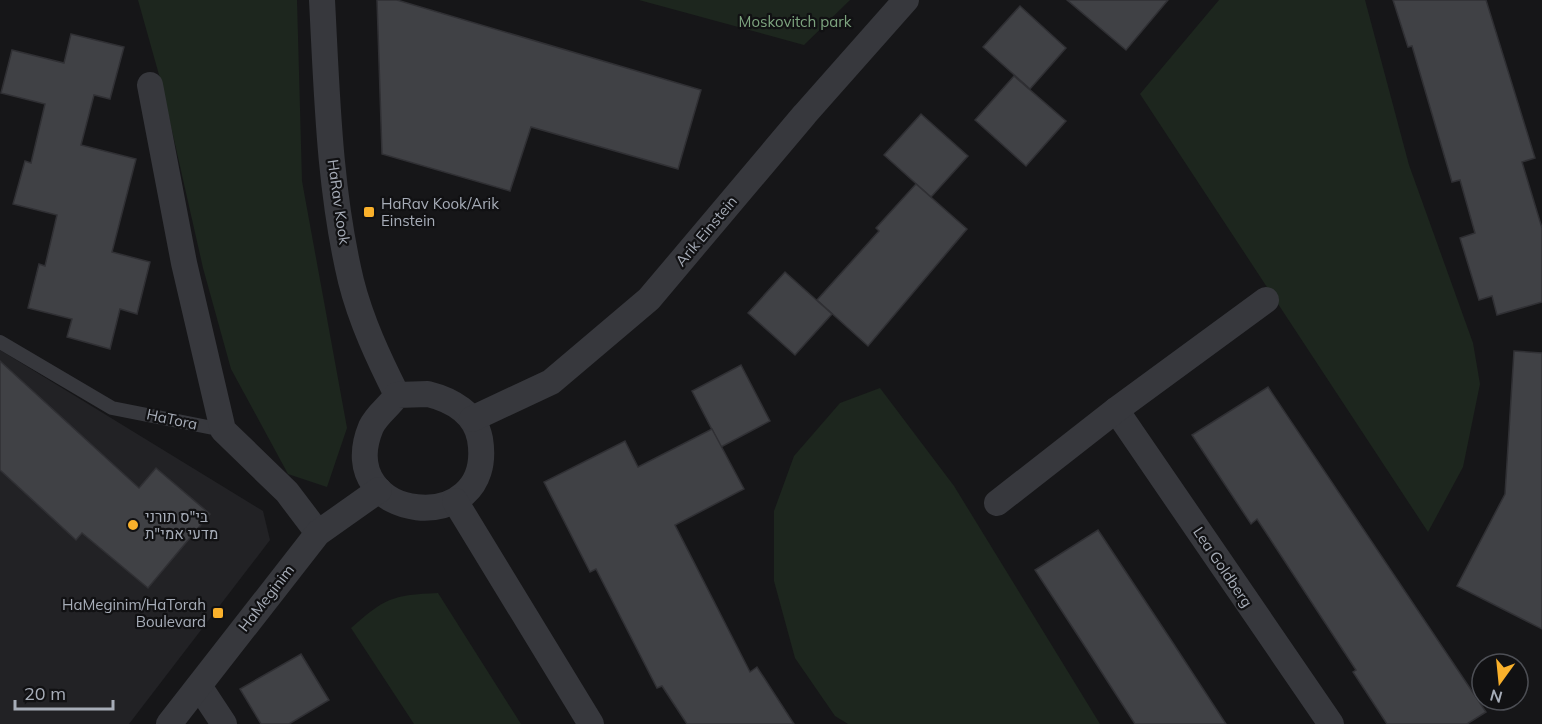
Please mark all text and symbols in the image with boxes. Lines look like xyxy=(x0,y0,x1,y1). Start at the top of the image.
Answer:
park label: Moskovitch park xyxy=(739,12,852,31)
street label: HaRav Kook xyxy=(324,158,354,246)
street label: Arik Einstein xyxy=(671,192,741,270)
place label: HaRav Kook/Arik Einstein xyxy=(381,194,499,230)
marker: HaRav Kook/Arik Einstein xyxy=(362,205,376,219)
street label: HaTora xyxy=(145,404,199,434)
place label: בי"ס תורני מדעי אמי"ת xyxy=(145,507,218,543)
marker: בי"ס תורני מדעי אמי"ת xyxy=(126,518,140,532)
street label: Lea Goldberg xyxy=(1189,523,1257,611)
street label: HaMeginim xyxy=(234,561,298,635)
place label: HaMeginim/HaTorah Boulevard xyxy=(62,595,206,631)
marker: HaMeginim/HaTorah Boulevard xyxy=(211,606,225,620)
north arrow xyxy=(1470,652,1530,712)
scale bar xyxy=(15,673,112,711)
text: 20 m xyxy=(24,682,66,705)
text: N xyxy=(1488,685,1505,708)

